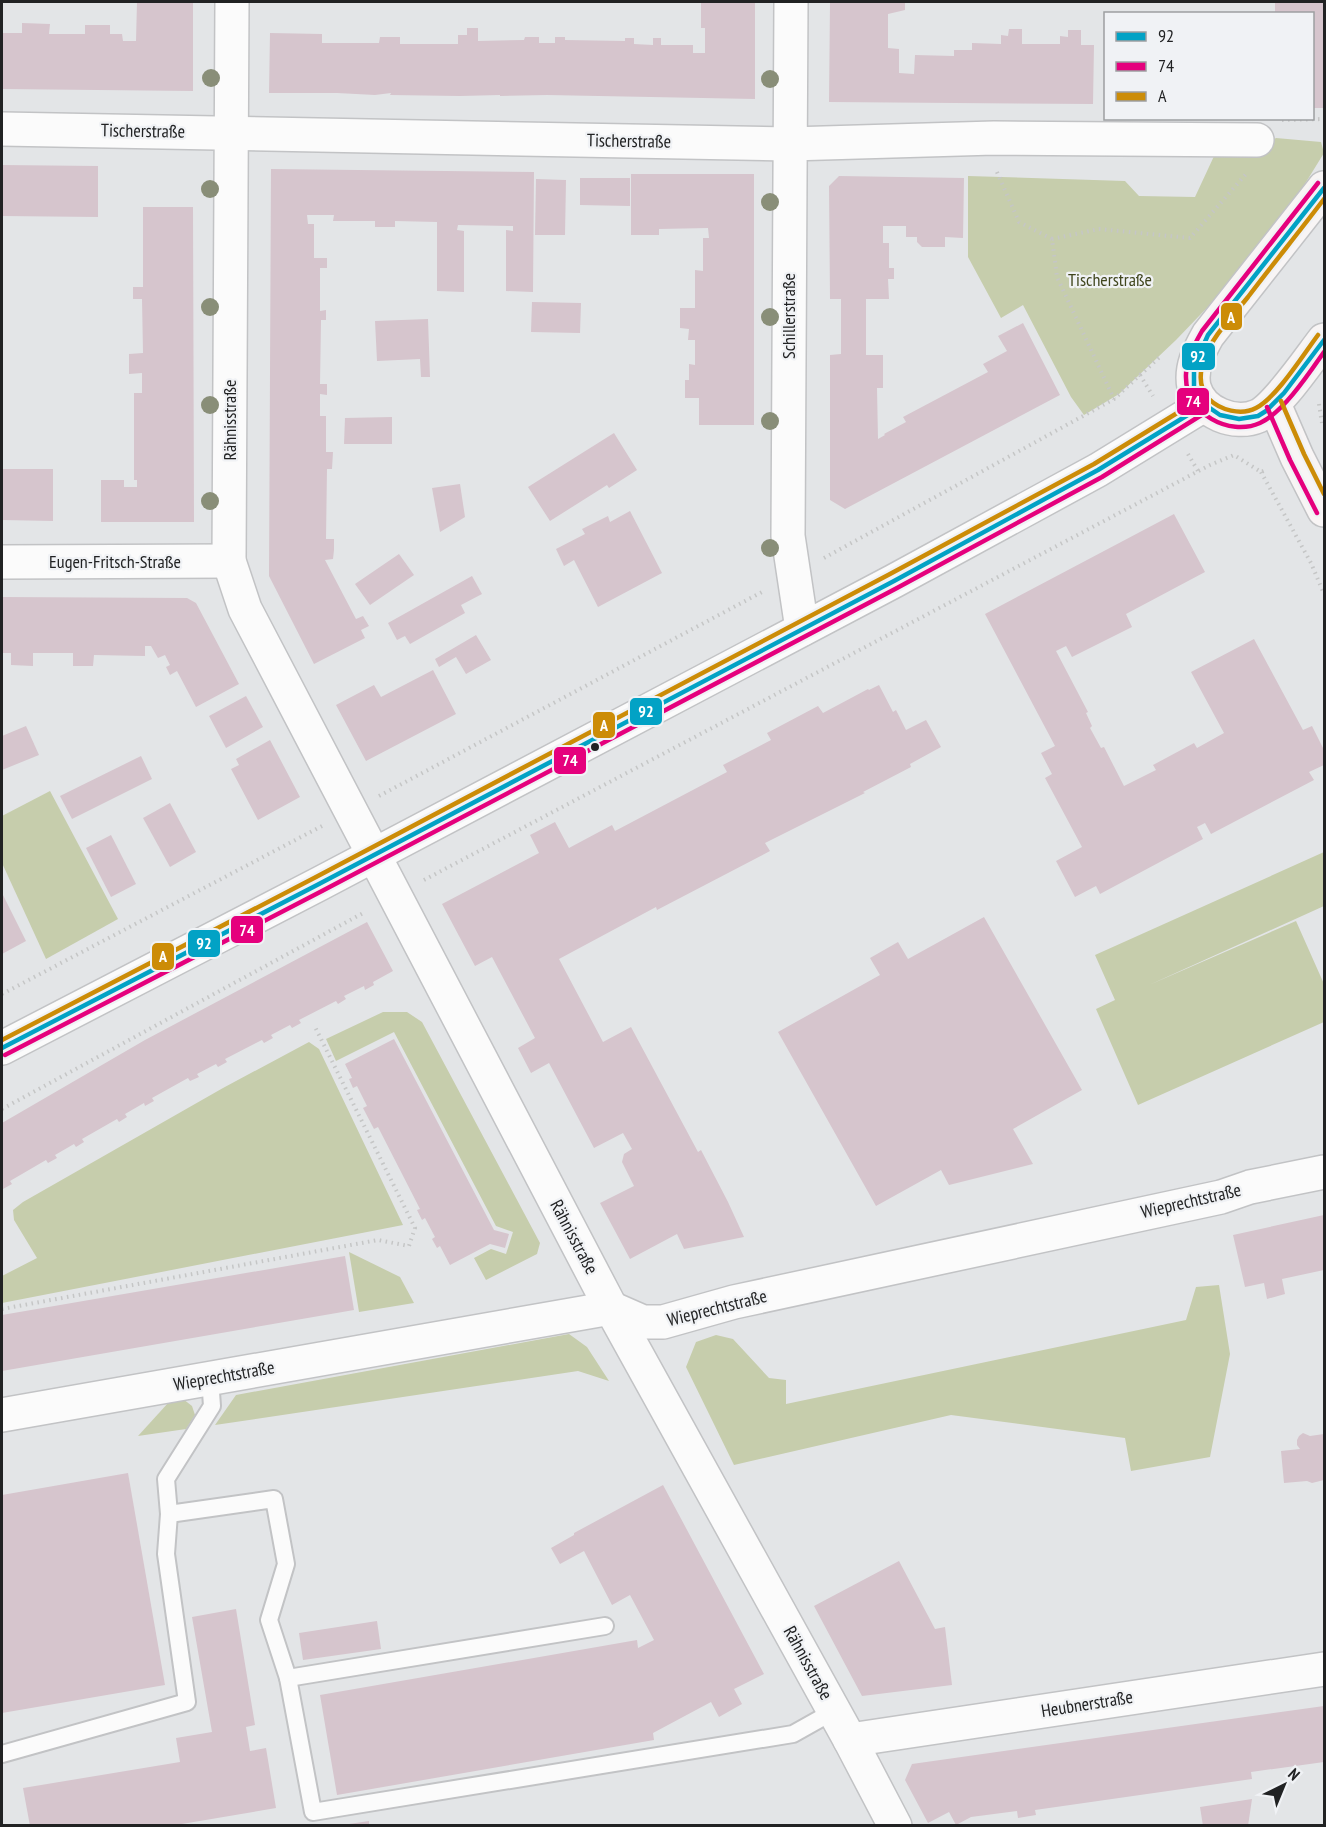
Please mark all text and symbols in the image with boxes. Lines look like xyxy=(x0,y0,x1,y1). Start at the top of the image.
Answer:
legend xyxy=(1104,12,1314,120)
text: 92 xyxy=(1158,24,1174,47)
text: 74 xyxy=(1158,54,1174,77)
text: A xyxy=(1158,84,1167,107)
street label: Tischerstraße xyxy=(101,118,185,143)
street label: Tischerstraße xyxy=(587,128,671,153)
park label: Tischerstraße xyxy=(1068,268,1152,291)
street label: Schillerstraße xyxy=(777,273,800,359)
line badge: A xyxy=(1220,302,1243,331)
text: A xyxy=(1226,307,1236,327)
line badge: 92 xyxy=(1181,342,1216,371)
text: 92 xyxy=(1190,346,1206,366)
street label: Rähnisstraße xyxy=(218,379,241,461)
line badge: 74 xyxy=(1176,387,1210,416)
text: 74 xyxy=(1185,391,1201,411)
street label: Eugen-Fritsch-Straße xyxy=(49,550,181,573)
line badge: 92 xyxy=(629,697,663,726)
text: 92 xyxy=(638,701,654,721)
line badge: A xyxy=(592,711,616,739)
text: A xyxy=(599,715,609,735)
unlabelled marker xyxy=(589,741,601,753)
line badge: 74 xyxy=(553,746,587,775)
text: 74 xyxy=(562,750,578,770)
line badge: 74 xyxy=(230,915,264,944)
text: 74 xyxy=(239,920,255,940)
line badge: 92 xyxy=(187,929,221,958)
text: 92 xyxy=(196,933,212,953)
line badge: A xyxy=(151,942,175,971)
text: A xyxy=(158,946,168,966)
street label: Wieprechtstraße xyxy=(1139,1178,1243,1223)
street label: Rähnisstraße xyxy=(545,1196,604,1278)
street label: Wieprechtstraße xyxy=(665,1284,769,1331)
street label: Wieprechtstraße xyxy=(172,1355,276,1396)
street label: Rähnisstraße xyxy=(779,1622,838,1704)
street label: Heubnerstraße xyxy=(1040,1685,1134,1722)
north arrow xyxy=(1254,1755,1314,1815)
text: N xyxy=(1284,1764,1304,1784)

